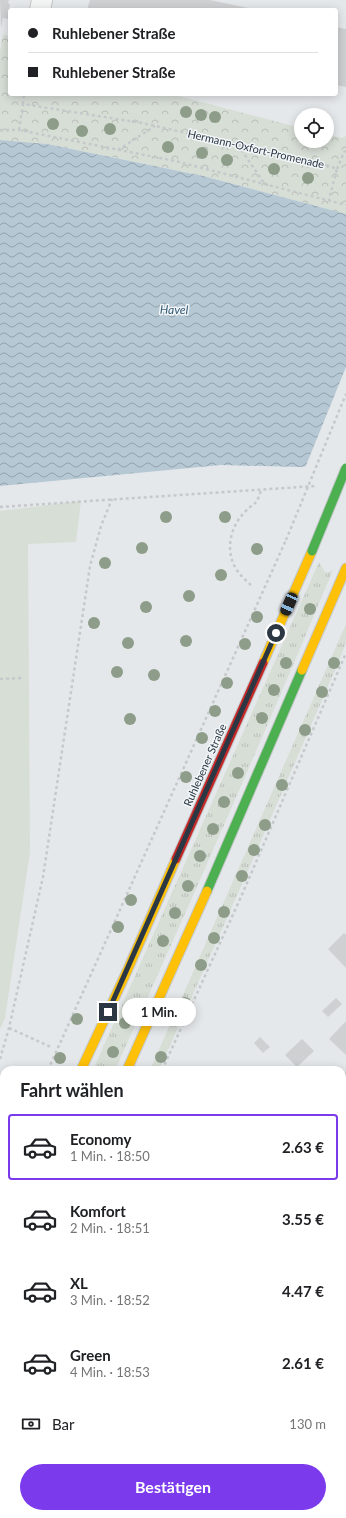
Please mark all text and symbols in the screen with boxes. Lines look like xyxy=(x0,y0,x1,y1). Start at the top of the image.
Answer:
text: Ruhlebener Straße xyxy=(52,24,176,42)
text: Ruhlebener Straße xyxy=(52,63,176,81)
map controls xyxy=(294,108,334,148)
button: locate xyxy=(294,108,334,148)
street label: Hermann-Oxfort-Promenade xyxy=(186,126,326,171)
water label: Havel xyxy=(160,302,189,317)
car xyxy=(279,591,299,617)
route start xyxy=(267,624,285,642)
street label: Ruhlebener Straße xyxy=(180,721,229,808)
callout: 1 Min. xyxy=(122,998,196,1026)
route end xyxy=(99,1003,117,1021)
text: 1 Min. xyxy=(141,1004,177,1020)
text: Fahrt wählen xyxy=(20,1079,124,1101)
icon: car xyxy=(22,1129,58,1165)
text: Economy xyxy=(70,1130,131,1148)
text: 2.63 € xyxy=(282,1138,324,1156)
text: 1 Min. · 18:50 xyxy=(70,1148,150,1164)
icon: car xyxy=(22,1201,58,1237)
text: Komfort xyxy=(70,1202,126,1220)
text: 3.55 € xyxy=(282,1210,324,1228)
text: 2 Min. · 18:51 xyxy=(70,1220,150,1236)
icon: car xyxy=(22,1273,58,1309)
text: XL xyxy=(70,1274,88,1292)
text: 4.47 € xyxy=(282,1282,324,1300)
text: 3 Min. · 18:52 xyxy=(70,1292,150,1308)
icon: car xyxy=(22,1345,58,1381)
text: Green xyxy=(70,1346,111,1364)
text: 2.61 € xyxy=(282,1354,324,1372)
text: 4 Min. · 18:53 xyxy=(70,1364,150,1380)
icon: cash xyxy=(20,1413,42,1435)
text: Bar xyxy=(52,1415,75,1433)
text: 130 m xyxy=(289,1416,326,1432)
button: Bestätigen xyxy=(20,1464,326,1510)

